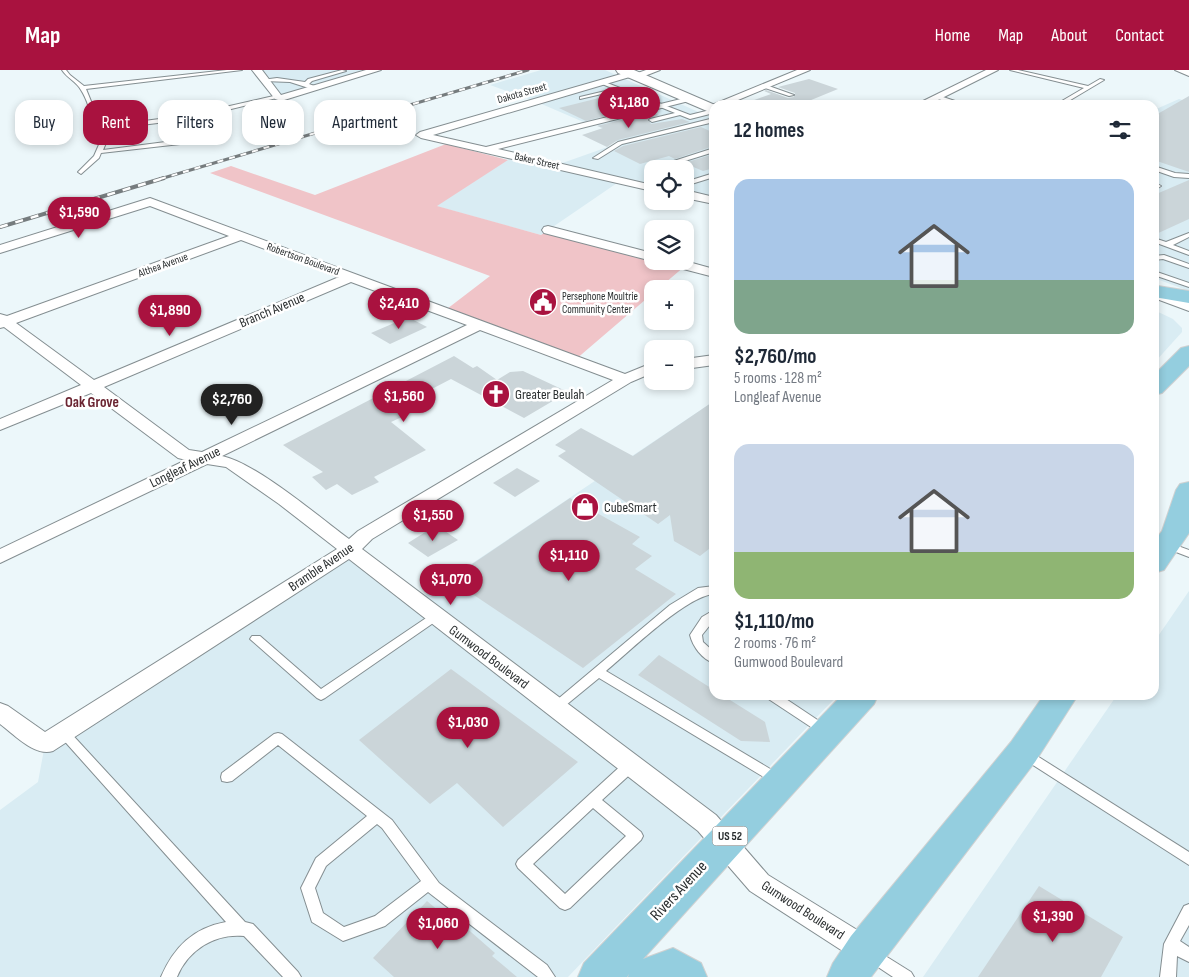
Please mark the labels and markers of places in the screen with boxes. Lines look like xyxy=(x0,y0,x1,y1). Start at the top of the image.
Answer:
pin: $1,180 xyxy=(588,87,670,129)
pin: $1,590 xyxy=(38,196,120,239)
public building icon: Persephone Moultrie Community Center xyxy=(528,287,558,317)
pin: $2,410 xyxy=(358,288,440,330)
place label: Persephone Moultrie Community Center xyxy=(562,290,638,316)
pin: $1,890 xyxy=(129,294,211,337)
church icon: Greater Beulah xyxy=(481,379,511,409)
pin: $1,560 xyxy=(363,380,445,423)
pin: $2,760 xyxy=(191,384,273,426)
place label: Greater Beulah xyxy=(515,386,585,403)
shop icon: CubeSmart xyxy=(570,492,600,522)
place label: CubeSmart xyxy=(604,499,657,516)
pin: $1,550 xyxy=(392,500,474,542)
pin: $1,110 xyxy=(528,540,610,582)
pin: $1,070 xyxy=(410,564,492,606)
pin: $1,030 xyxy=(427,706,509,749)
pin: $1,390 xyxy=(1012,900,1094,943)
pin: $1,060 xyxy=(397,908,479,950)

